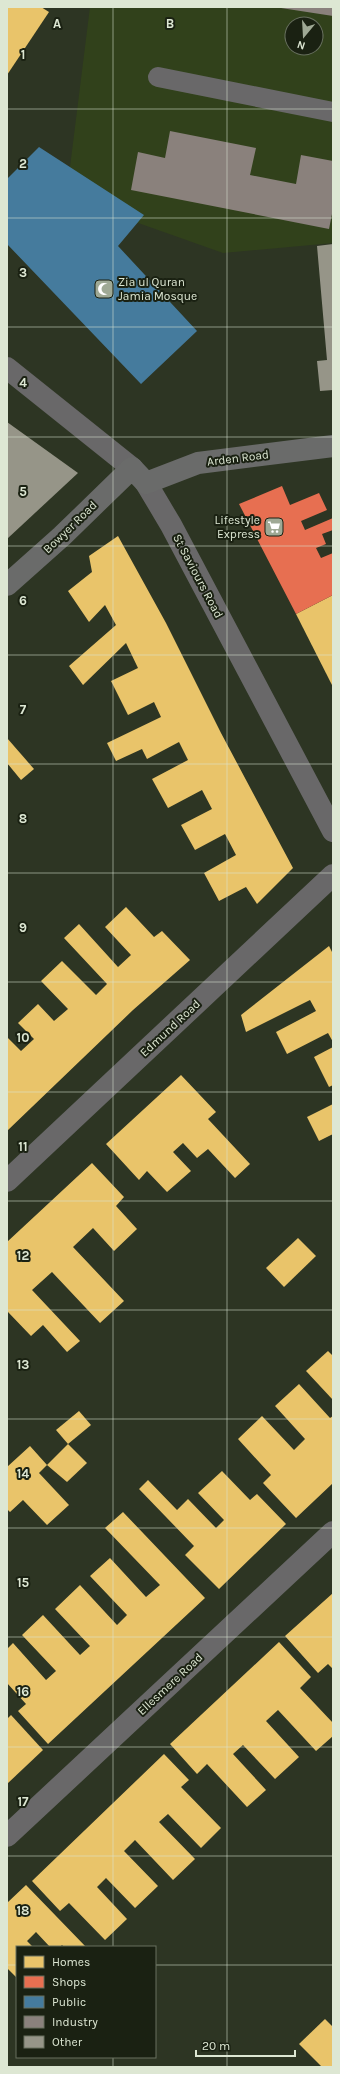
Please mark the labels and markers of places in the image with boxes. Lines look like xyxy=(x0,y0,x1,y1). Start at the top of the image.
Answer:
place label: Zia ul Quran Jamia Mosque xyxy=(118,275,197,303)
mosque icon: Zia ul Quran Jamia Mosque xyxy=(93,278,115,300)
place label: Lifestyle Express xyxy=(215,513,260,541)
supermarket icon: Lifestyle Express xyxy=(263,516,285,538)

